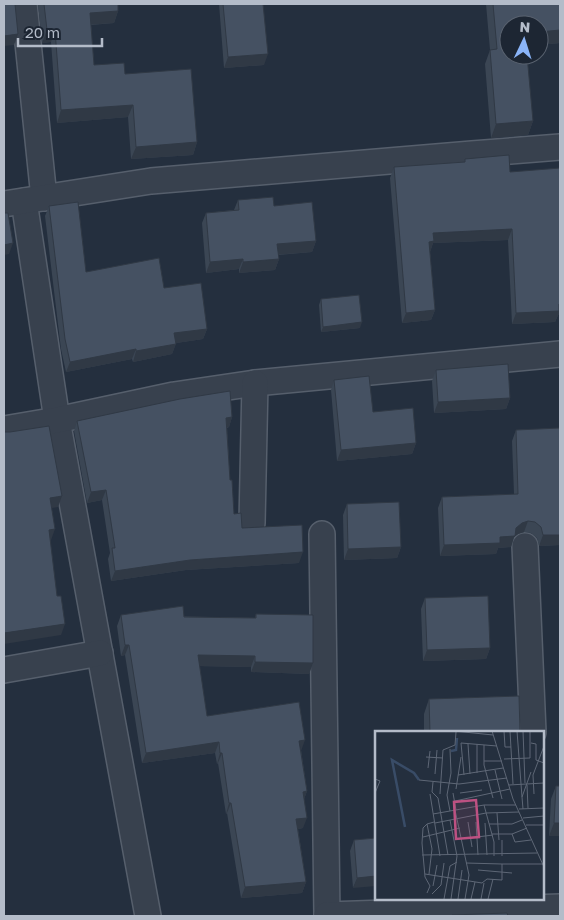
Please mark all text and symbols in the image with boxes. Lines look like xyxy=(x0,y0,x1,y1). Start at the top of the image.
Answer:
scale bar xyxy=(18,15,101,47)
north arrow xyxy=(499,15,549,65)
text: N xyxy=(519,18,531,35)
text: 20 m xyxy=(25,23,60,41)
inset map xyxy=(375,731,544,900)

